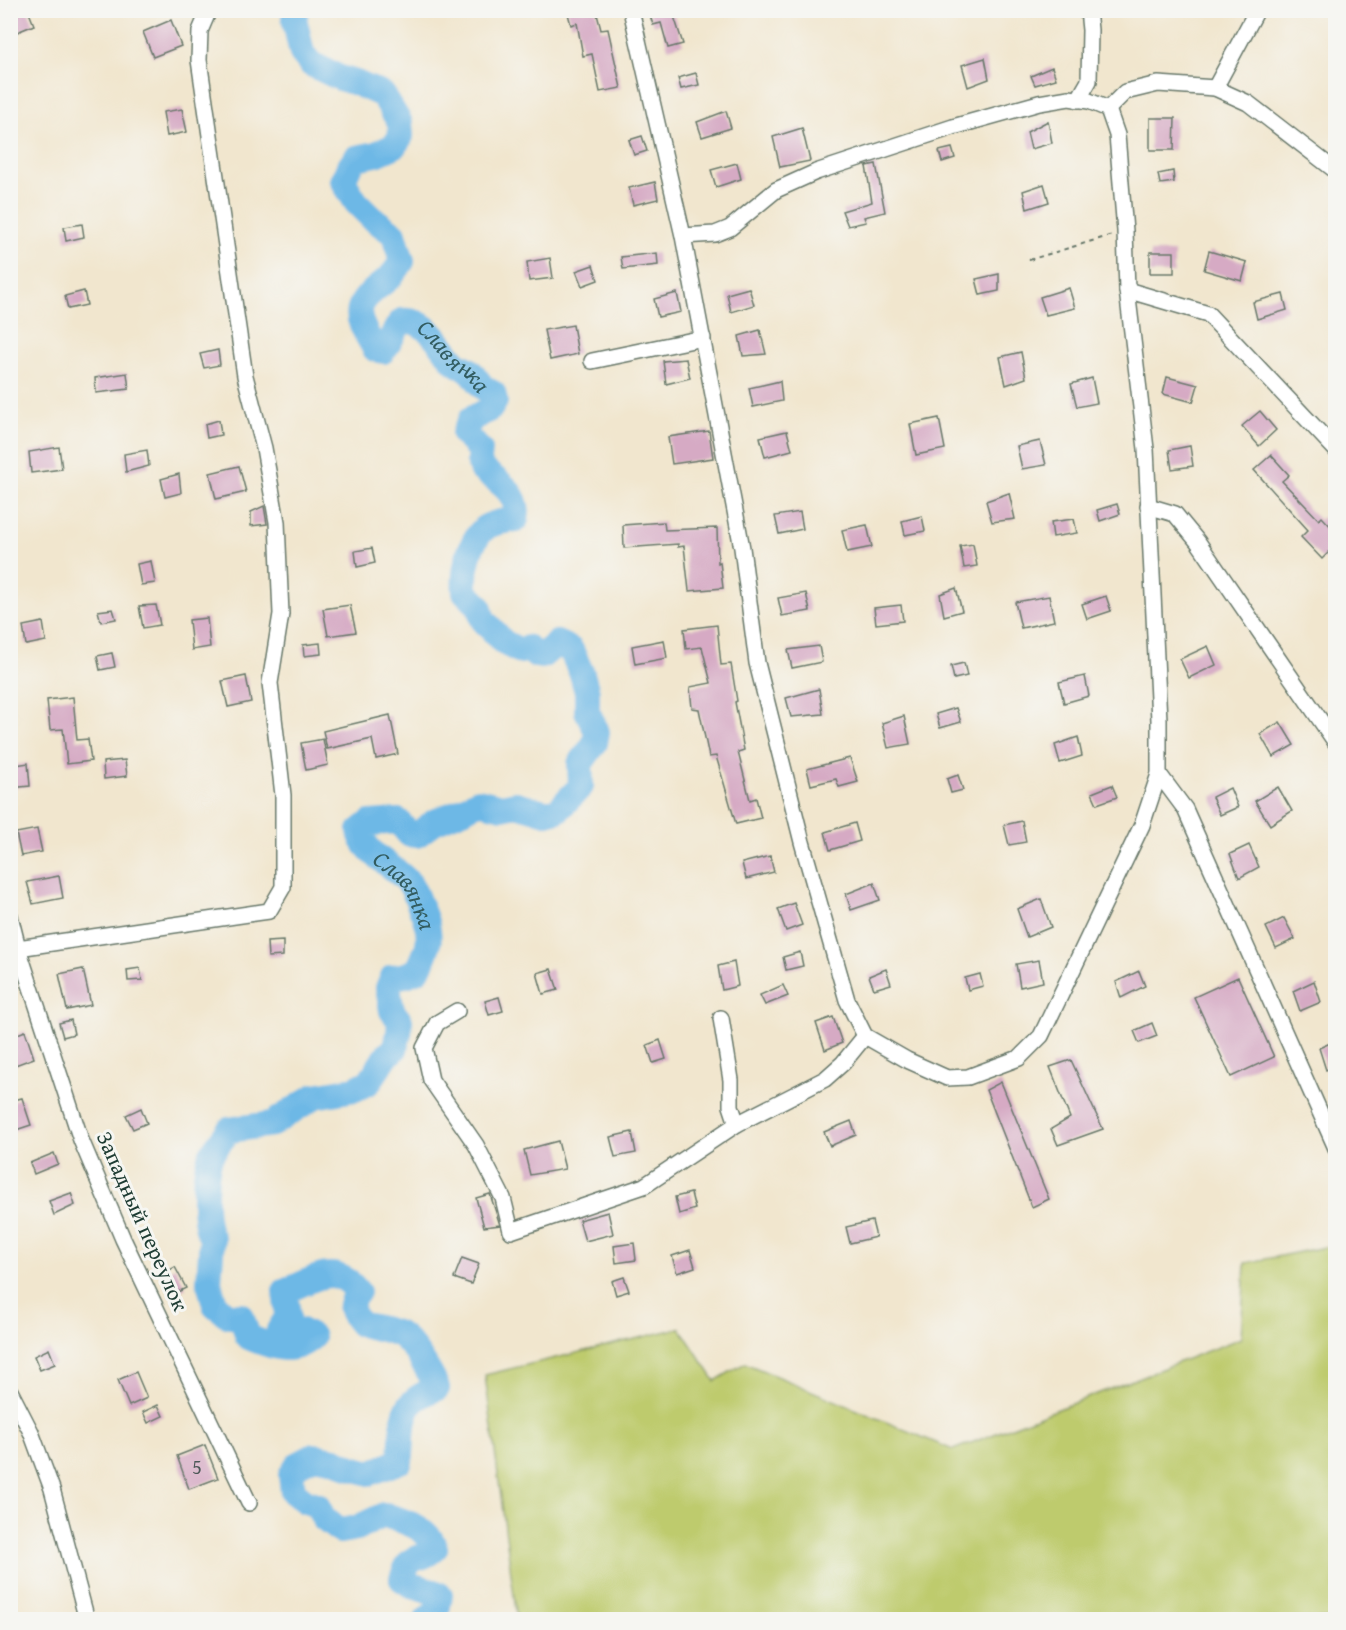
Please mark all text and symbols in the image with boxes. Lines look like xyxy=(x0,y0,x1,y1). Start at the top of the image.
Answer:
water label: Славянка xyxy=(410,310,499,400)
water label: Славянка xyxy=(366,842,446,934)
street label: Западный переулок xyxy=(89,1126,197,1316)
house number: 5 xyxy=(192,1452,202,1481)

